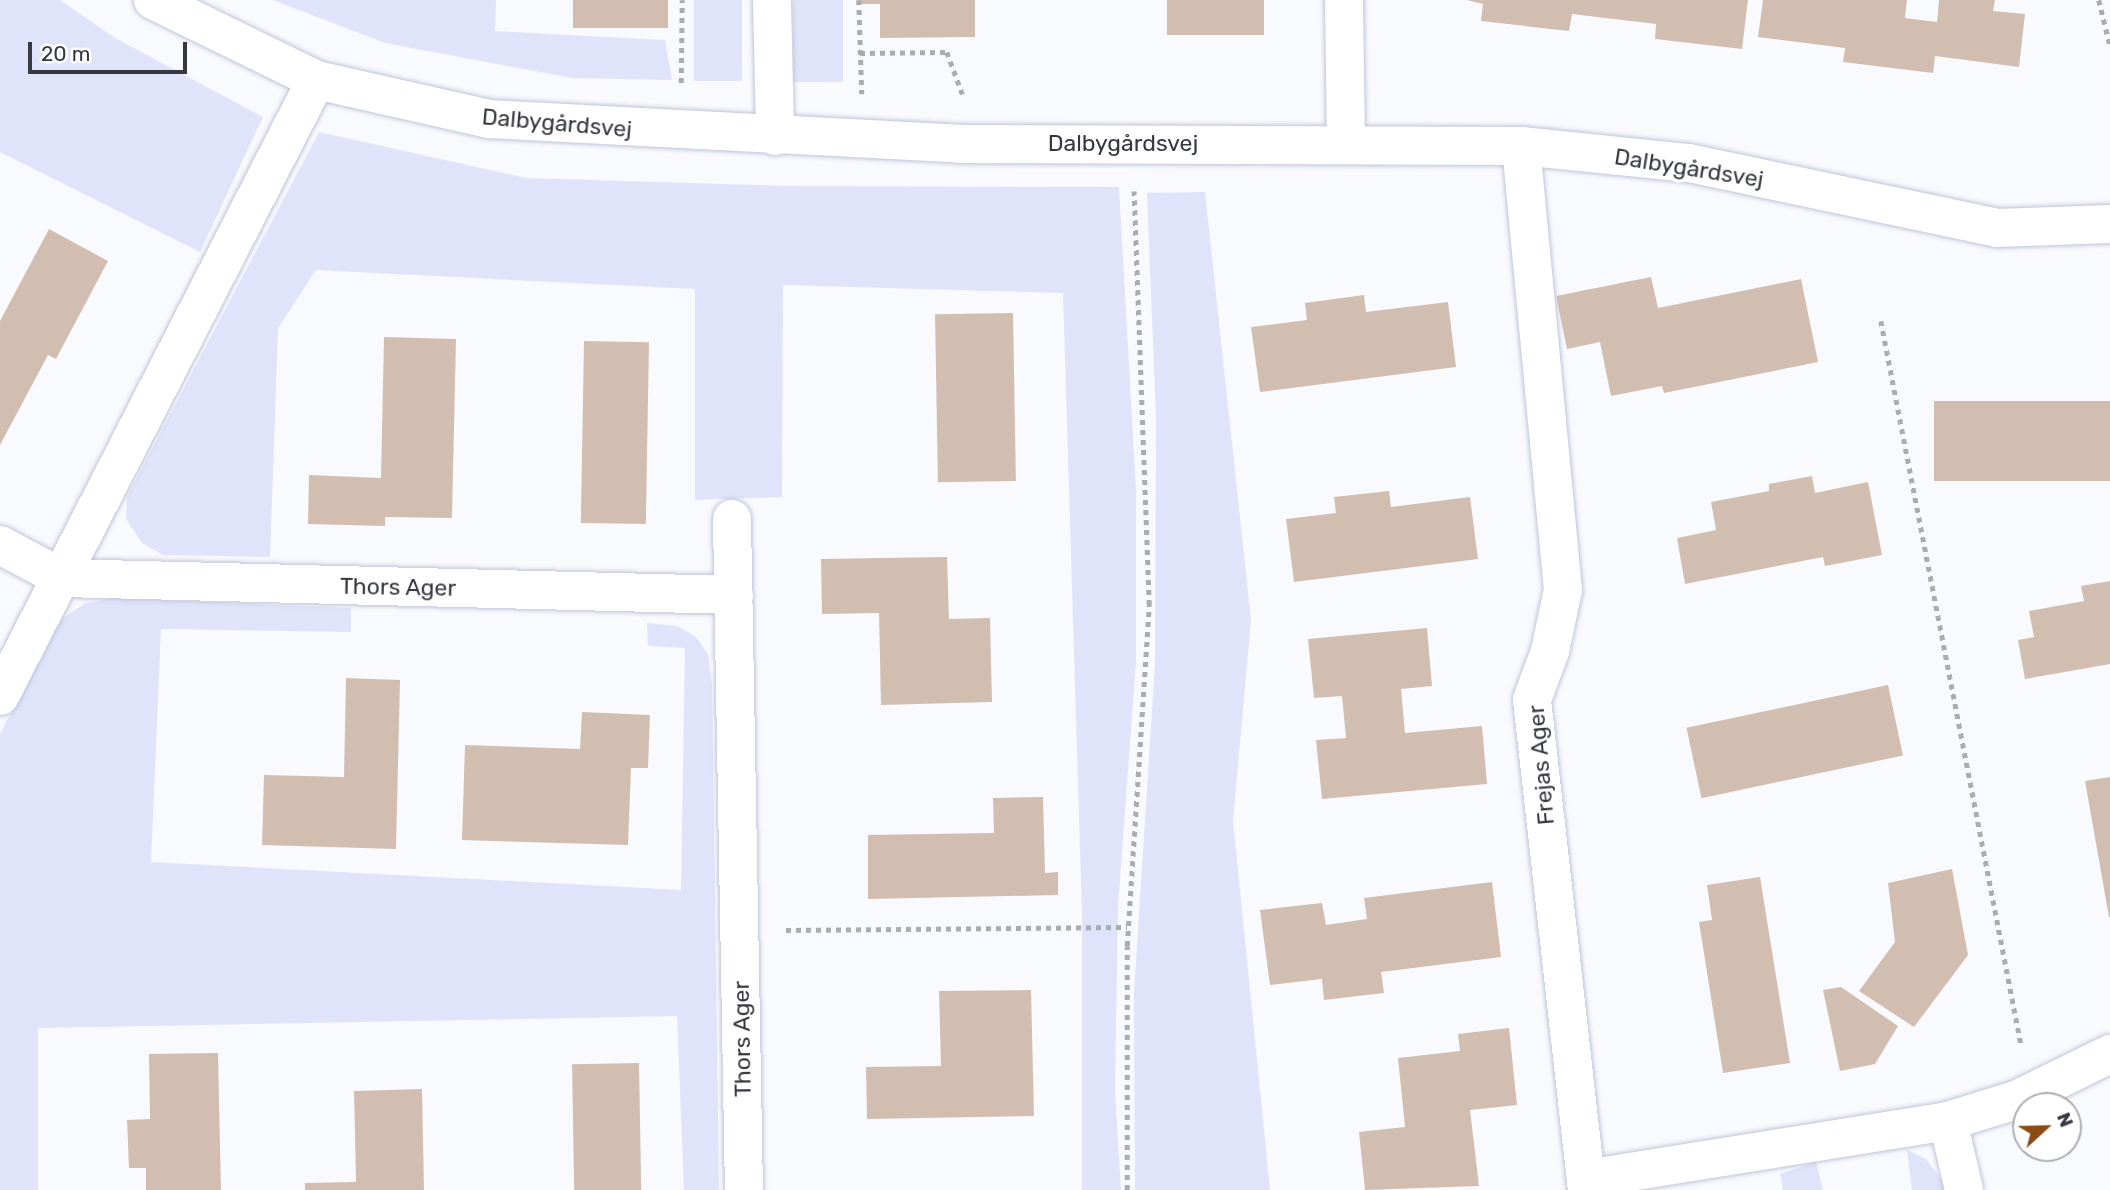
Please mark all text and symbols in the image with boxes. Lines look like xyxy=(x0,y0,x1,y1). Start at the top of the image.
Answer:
scale bar xyxy=(32,28,191,72)
text: 20 m xyxy=(41,41,90,66)
street label: Dalbygårdsvej xyxy=(481,103,633,143)
street label: Dalbygårdsvej xyxy=(1048,129,1198,157)
street label: Dalbygårdsvej xyxy=(1612,143,1766,193)
street label: Thors Ager xyxy=(339,572,457,602)
street label: Frejas Ager xyxy=(1522,704,1560,826)
street label: Thors Ager xyxy=(727,980,757,1098)
north arrow xyxy=(2012,1092,2082,1162)
text: N xyxy=(2052,1109,2078,1130)

